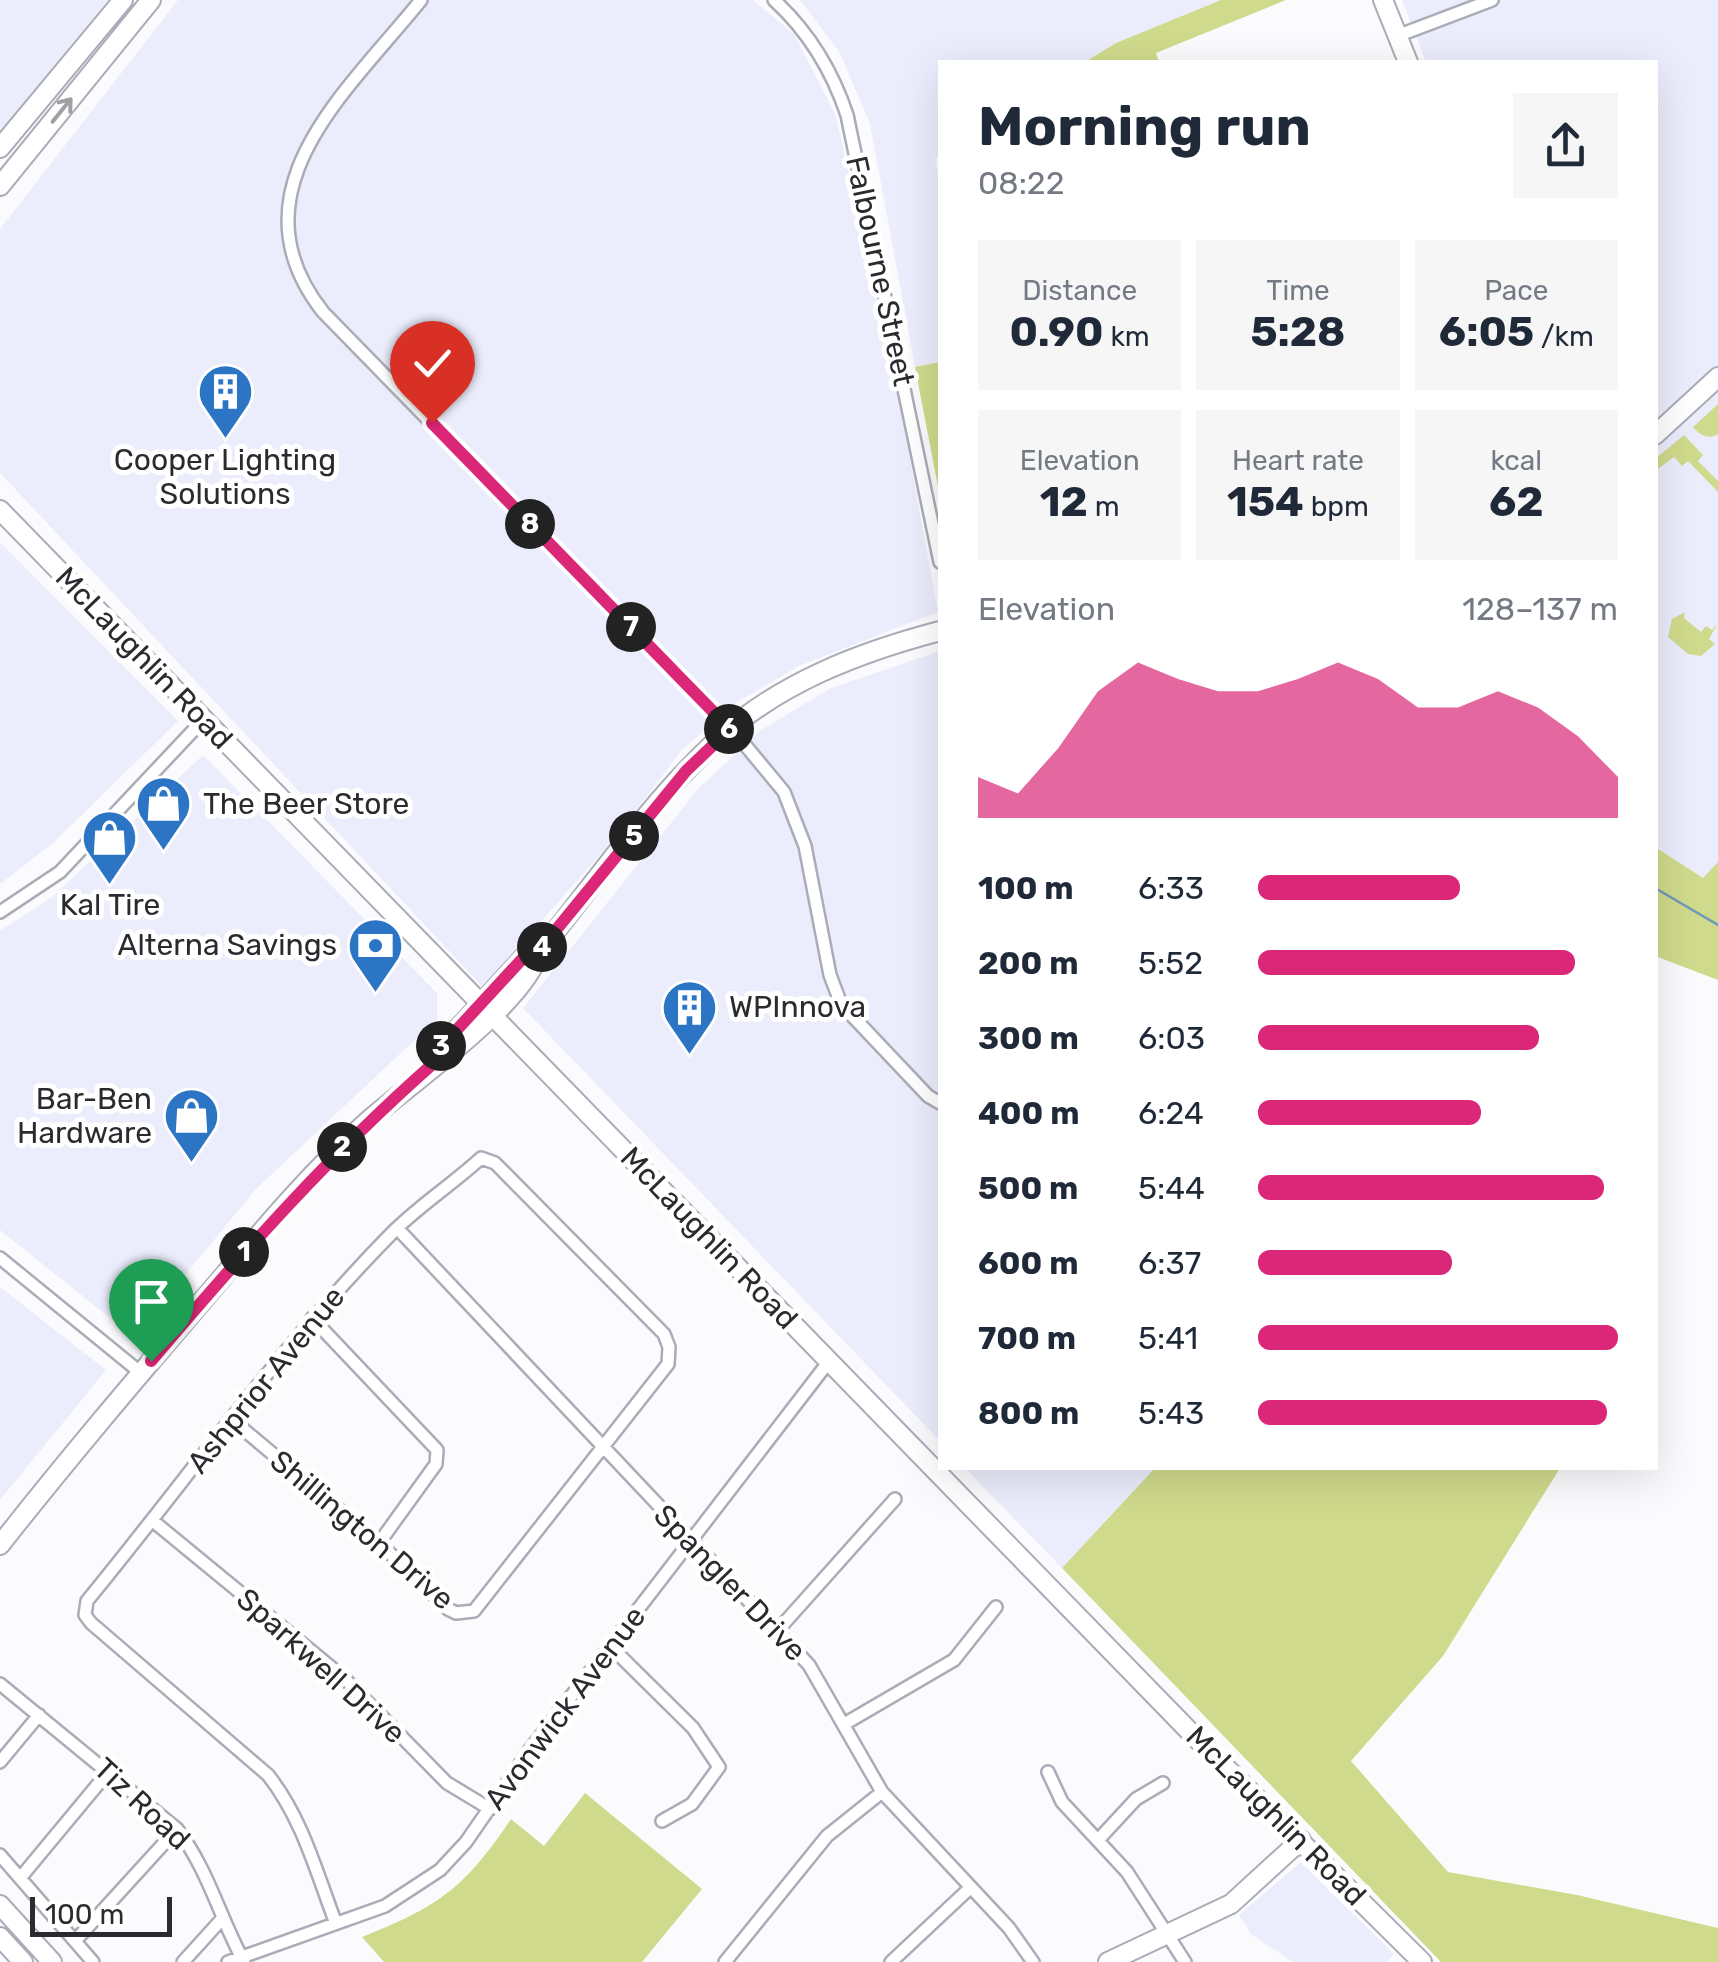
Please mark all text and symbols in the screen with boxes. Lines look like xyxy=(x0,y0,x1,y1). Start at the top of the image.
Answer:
button: share xyxy=(1513,93,1618,198)
text: Morning run xyxy=(978,94,1311,159)
one-way arrow xyxy=(50,98,72,124)
street label: Falbourne Street xyxy=(838,153,922,389)
text: 08:22 xyxy=(978,164,1064,202)
text: Distance xyxy=(1022,274,1137,307)
text: Time xyxy=(1266,274,1330,307)
text: Pace xyxy=(1484,274,1548,307)
text: 0.90 xyxy=(1010,307,1104,357)
text: 5:28 xyxy=(1250,307,1346,357)
text: 6:05 xyxy=(1439,307,1534,357)
text: km xyxy=(1104,320,1150,353)
text: /km xyxy=(1534,320,1594,353)
pin xyxy=(390,321,475,424)
icon: check xyxy=(405,336,460,391)
building icon: Cooper Lighting Solutions xyxy=(195,362,255,441)
place label: Cooper Lighting Solutions xyxy=(114,442,336,512)
text: Elevation xyxy=(1020,444,1140,477)
text: Heart rate xyxy=(1232,444,1364,477)
text: kcal xyxy=(1491,444,1542,477)
text: 12 xyxy=(1040,477,1088,527)
text: 154 xyxy=(1227,477,1304,527)
text: 62 xyxy=(1489,477,1544,527)
text: m xyxy=(1088,490,1120,523)
text: bpm xyxy=(1304,490,1369,523)
pin: 8 xyxy=(505,499,555,549)
text: 8 xyxy=(521,507,539,540)
street label: McLaughlin Road xyxy=(48,559,240,757)
text: Elevation xyxy=(978,590,1115,628)
text: 128–137 m xyxy=(1462,590,1618,628)
pin: 7 xyxy=(606,602,656,652)
text: 7 xyxy=(623,610,639,643)
pin: 6 xyxy=(704,704,754,754)
text: 6 xyxy=(720,712,738,745)
shop icon: The Beer Store xyxy=(134,774,194,853)
place label: The Beer Store xyxy=(203,786,409,822)
shop icon: Kal Tire xyxy=(80,807,140,886)
pin: 5 xyxy=(609,811,659,861)
text: 5 xyxy=(625,819,643,852)
text: 100 m xyxy=(978,869,1074,907)
text: 6:33 xyxy=(1138,869,1204,907)
place label: Kal Tire xyxy=(60,887,160,923)
bank icon: Alterna Savings xyxy=(346,915,406,994)
pin: 4 xyxy=(517,922,567,972)
place label: Alterna Savings xyxy=(117,927,337,963)
text: 4 xyxy=(532,930,552,963)
text: 200 m xyxy=(978,944,1078,982)
text: 5:52 xyxy=(1138,944,1203,982)
building icon: WPInnova xyxy=(660,977,720,1056)
place label: WPInnova xyxy=(729,989,866,1025)
text: 300 m xyxy=(978,1019,1079,1057)
text: 6:03 xyxy=(1138,1019,1205,1057)
pin: 3 xyxy=(416,1021,466,1071)
text: 3 xyxy=(432,1029,450,1062)
place label: Bar-Ben Hardware xyxy=(17,1081,152,1151)
shop icon: Bar-Ben Hardware xyxy=(161,1086,221,1165)
text: 400 m xyxy=(978,1094,1080,1132)
text: 6:24 xyxy=(1138,1094,1204,1132)
pin: 2 xyxy=(317,1122,367,1172)
text: 2 xyxy=(333,1130,351,1163)
street label: McLaughlin Road xyxy=(613,1139,805,1337)
text: 500 m xyxy=(978,1169,1078,1207)
text: 5:44 xyxy=(1138,1169,1205,1207)
pin: 1 xyxy=(219,1227,269,1277)
text: 1 xyxy=(237,1235,251,1268)
text: 600 m xyxy=(978,1244,1078,1282)
text: 6:37 xyxy=(1138,1244,1201,1282)
pin xyxy=(109,1259,194,1362)
icon: arrive xyxy=(124,1274,179,1329)
street label: Ashprior Avenue xyxy=(180,1279,352,1481)
text: 700 m xyxy=(978,1319,1076,1357)
text: 5:41 xyxy=(1138,1319,1198,1357)
text: 800 m xyxy=(978,1394,1079,1432)
text: 5:43 xyxy=(1138,1394,1204,1432)
street label: Shillington Drive xyxy=(263,1443,461,1617)
street label: Spangler Drive xyxy=(646,1497,814,1669)
street label: Sparkwell Drive xyxy=(229,1581,413,1751)
street label: Avonwick Avenue xyxy=(477,1599,653,1817)
street label: McLaughlin Road xyxy=(1179,1719,1373,1913)
street label: Tiz Road xyxy=(86,1751,198,1857)
scale bar xyxy=(30,1892,172,1936)
text: 100 m xyxy=(45,1898,124,1931)

